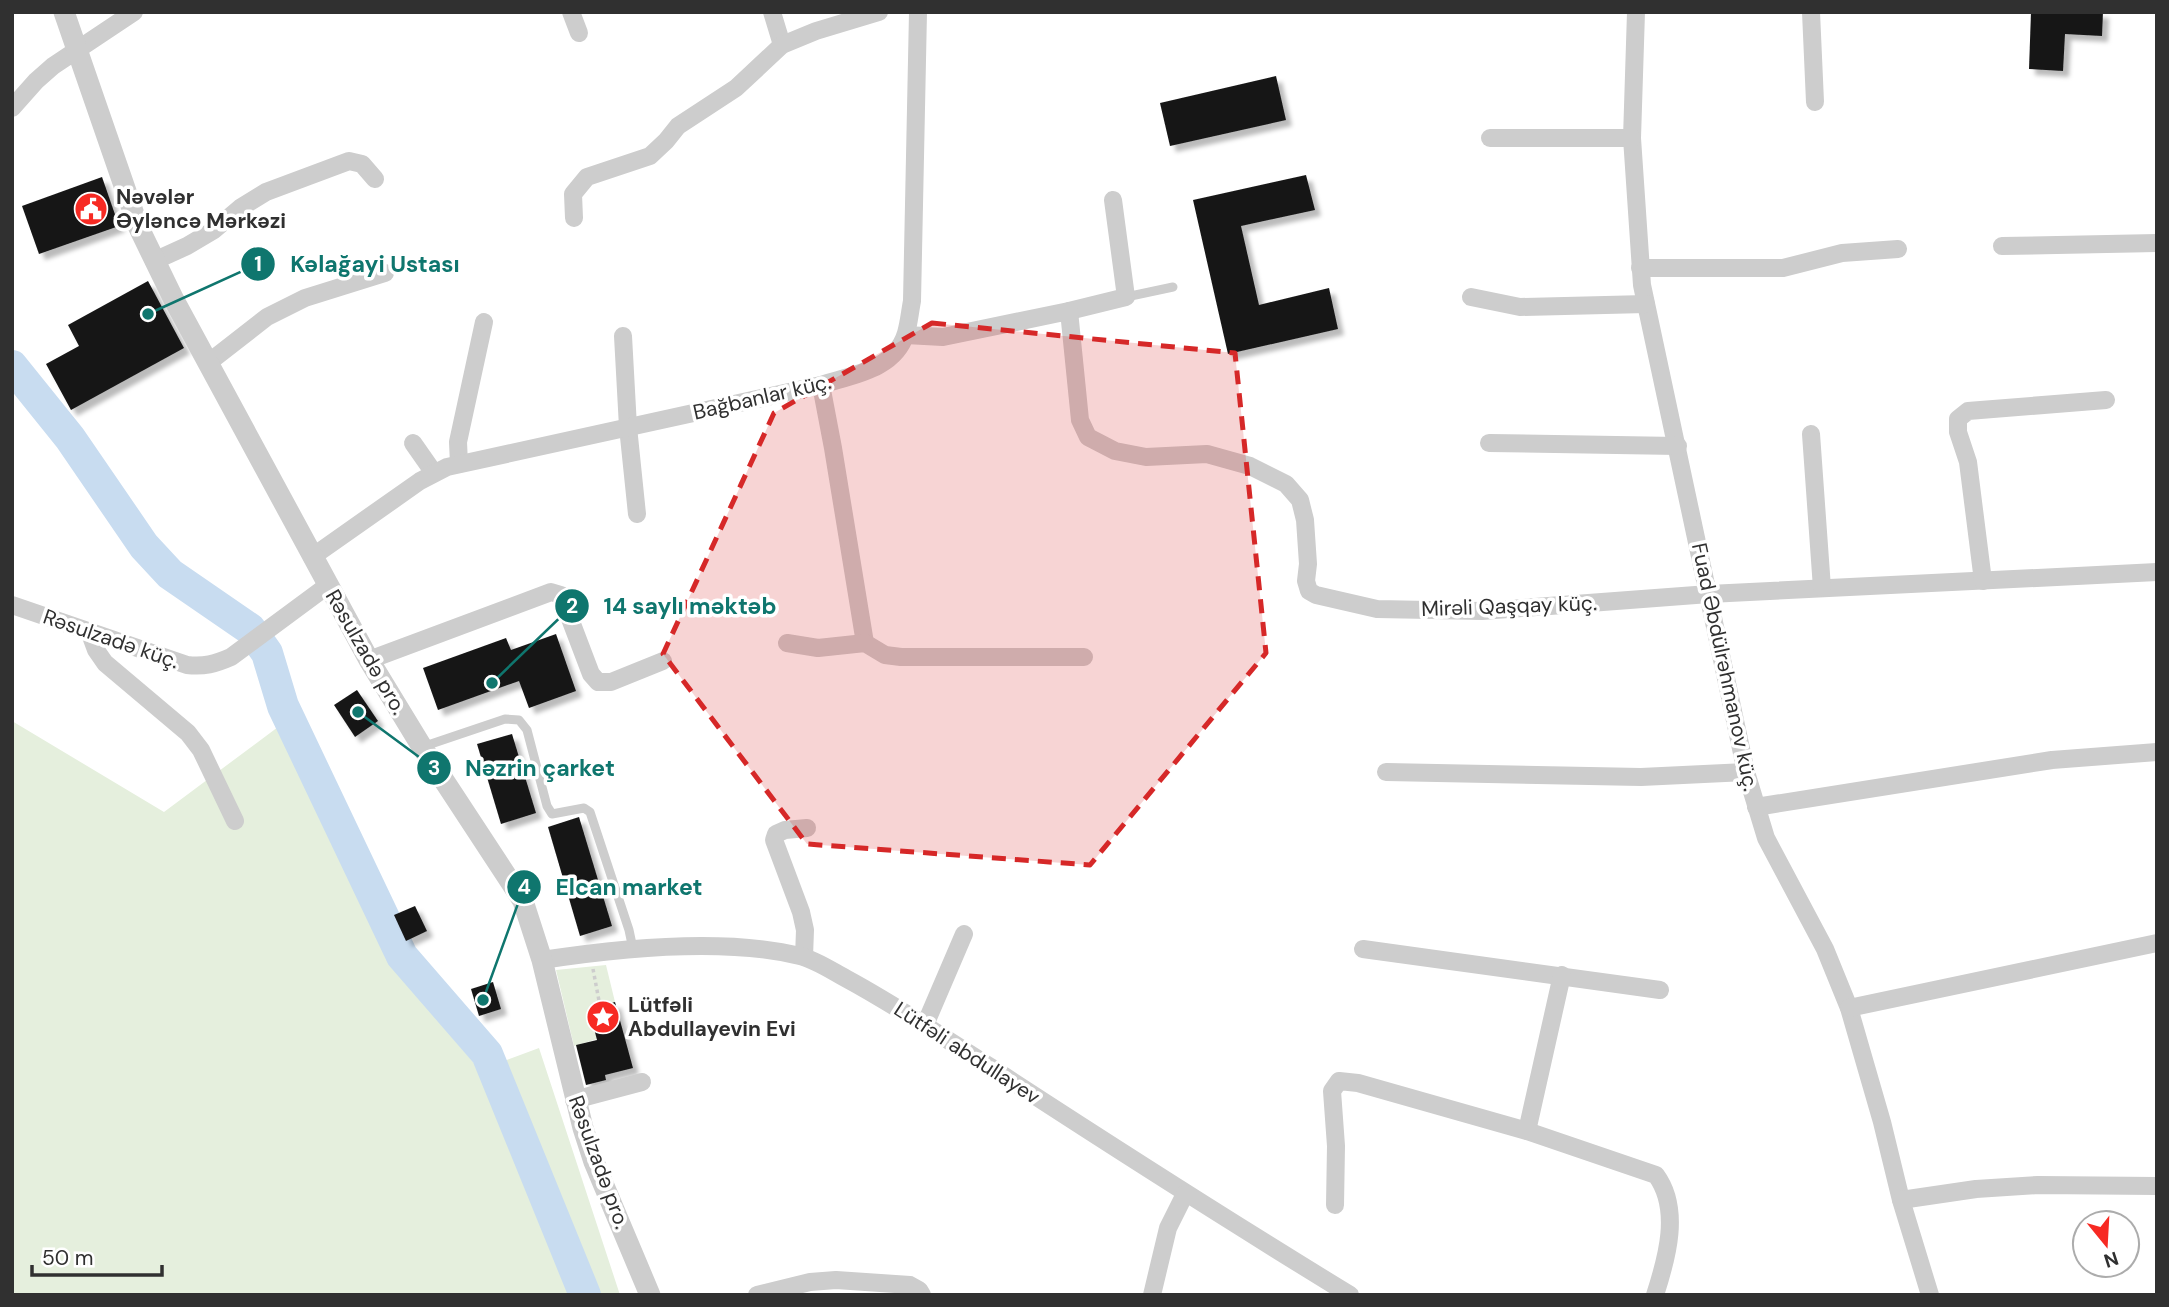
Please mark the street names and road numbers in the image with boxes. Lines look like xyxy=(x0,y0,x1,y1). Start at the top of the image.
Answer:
street label: Bağbanlar küç. xyxy=(690,368,834,426)
street label: Fuad Əbdülrəhmanov küç. xyxy=(1685,540,1765,794)
street label: Rəsulzadə pro. xyxy=(319,584,413,720)
street label: Mirəli Qaşqay küç. xyxy=(1421,589,1597,623)
street label: Rəsulzadə küç. xyxy=(40,603,182,675)
street label: Lütfəli abdullayev xyxy=(889,995,1045,1111)
street label: Rəsulzadə pro. xyxy=(562,1091,636,1233)

